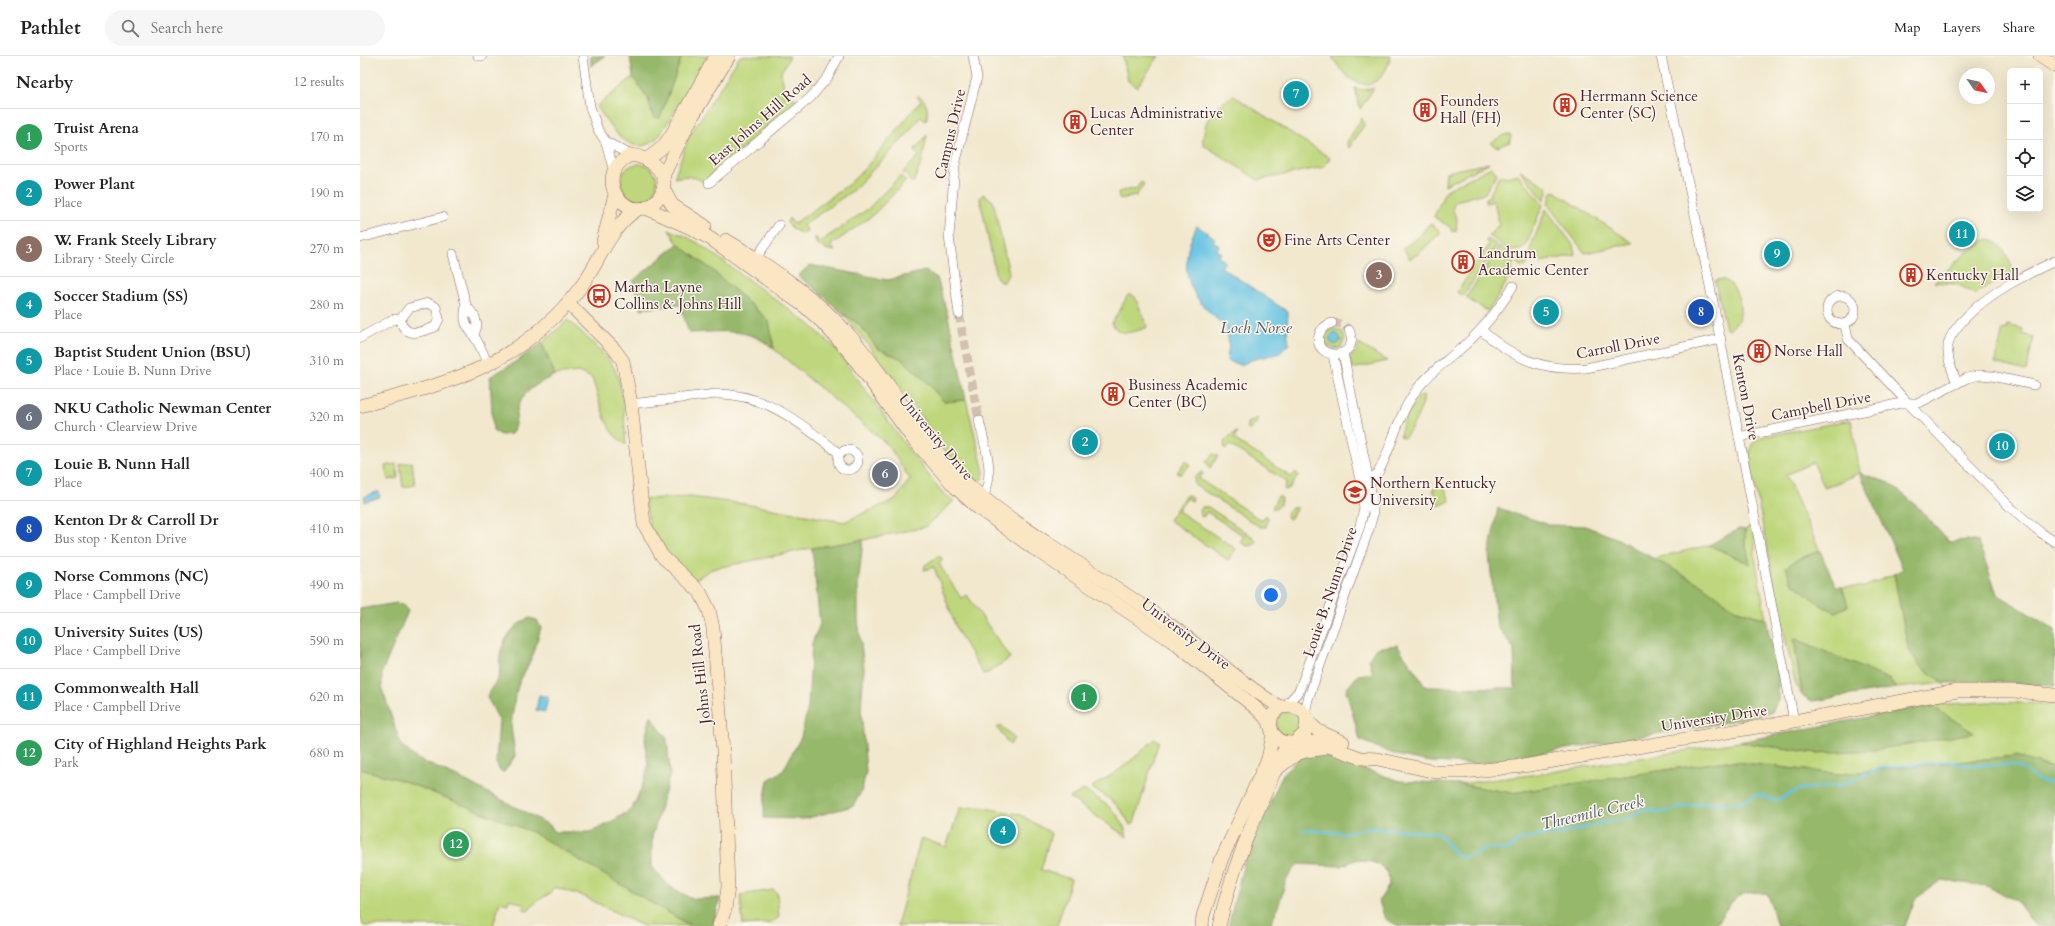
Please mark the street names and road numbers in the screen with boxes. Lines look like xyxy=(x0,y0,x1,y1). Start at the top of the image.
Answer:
street label: East Johns Hill Road xyxy=(704,70,816,170)
street label: Campus Drive xyxy=(930,87,970,181)
street label: Carroll Drive xyxy=(1574,328,1662,364)
street label: Kenton Drive xyxy=(1728,352,1764,442)
street label: Campbell Drive xyxy=(1769,386,1873,425)
street label: University Drive xyxy=(894,390,978,485)
street label: Louie B. Nunn Drive xyxy=(1298,524,1362,660)
street label: University Drive xyxy=(1137,594,1235,674)
street label: Johns Hill Road xyxy=(685,623,715,727)
street label: University Drive xyxy=(1660,700,1769,736)

